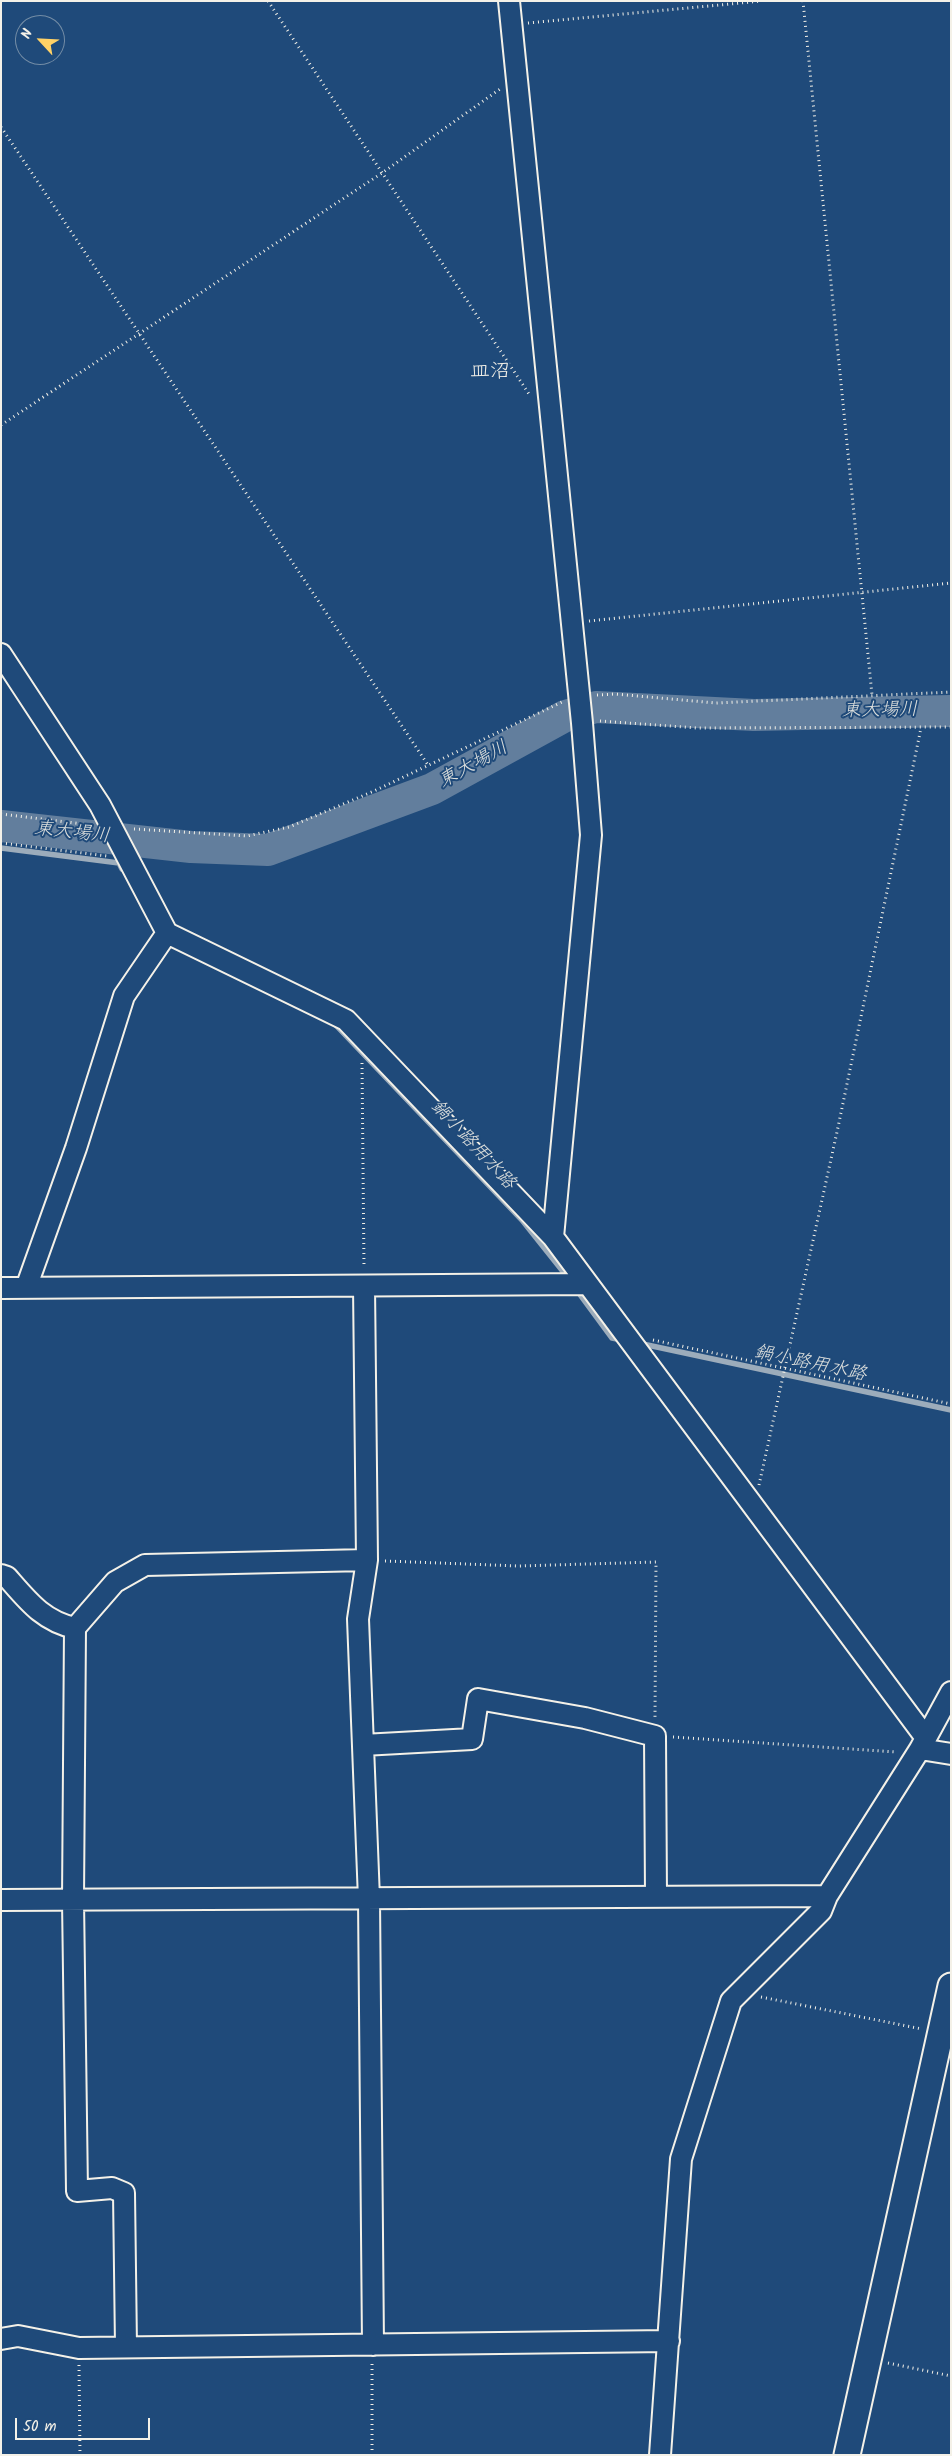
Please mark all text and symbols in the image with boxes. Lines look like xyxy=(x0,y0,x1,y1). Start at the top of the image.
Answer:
north arrow xyxy=(15,15,65,65)
text: N xyxy=(15,25,39,43)
district label: 皿沼 xyxy=(470,362,510,386)
water label: 東大場川 xyxy=(842,700,918,724)
water label: 東大場川 xyxy=(435,738,513,794)
water label: 東大場川 xyxy=(33,819,111,849)
water label: 鍋小路用水路 xyxy=(425,1097,519,1195)
water label: 鍋小路用水路 xyxy=(752,1342,868,1388)
scale bar xyxy=(18,2408,152,2440)
text: 50 m xyxy=(23,2415,57,2439)

